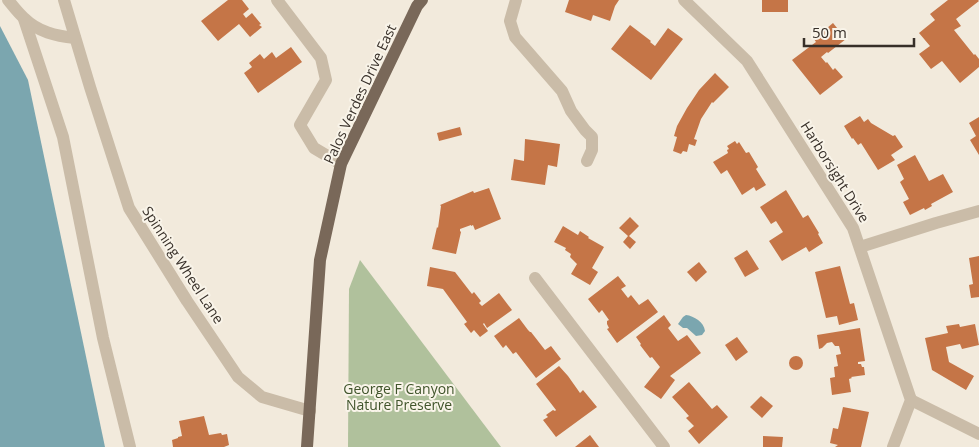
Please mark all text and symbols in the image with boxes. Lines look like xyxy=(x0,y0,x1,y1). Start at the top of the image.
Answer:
scale bar xyxy=(804,15,914,47)
street label: Palos Verdes Drive East xyxy=(319,21,400,167)
text: 50 m xyxy=(812,22,847,42)
street label: Harborsight Drive xyxy=(797,118,874,226)
street label: Spinning Wheel Lane xyxy=(138,202,229,327)
park label: George F Canyon Nature Preserve xyxy=(343,379,455,414)

